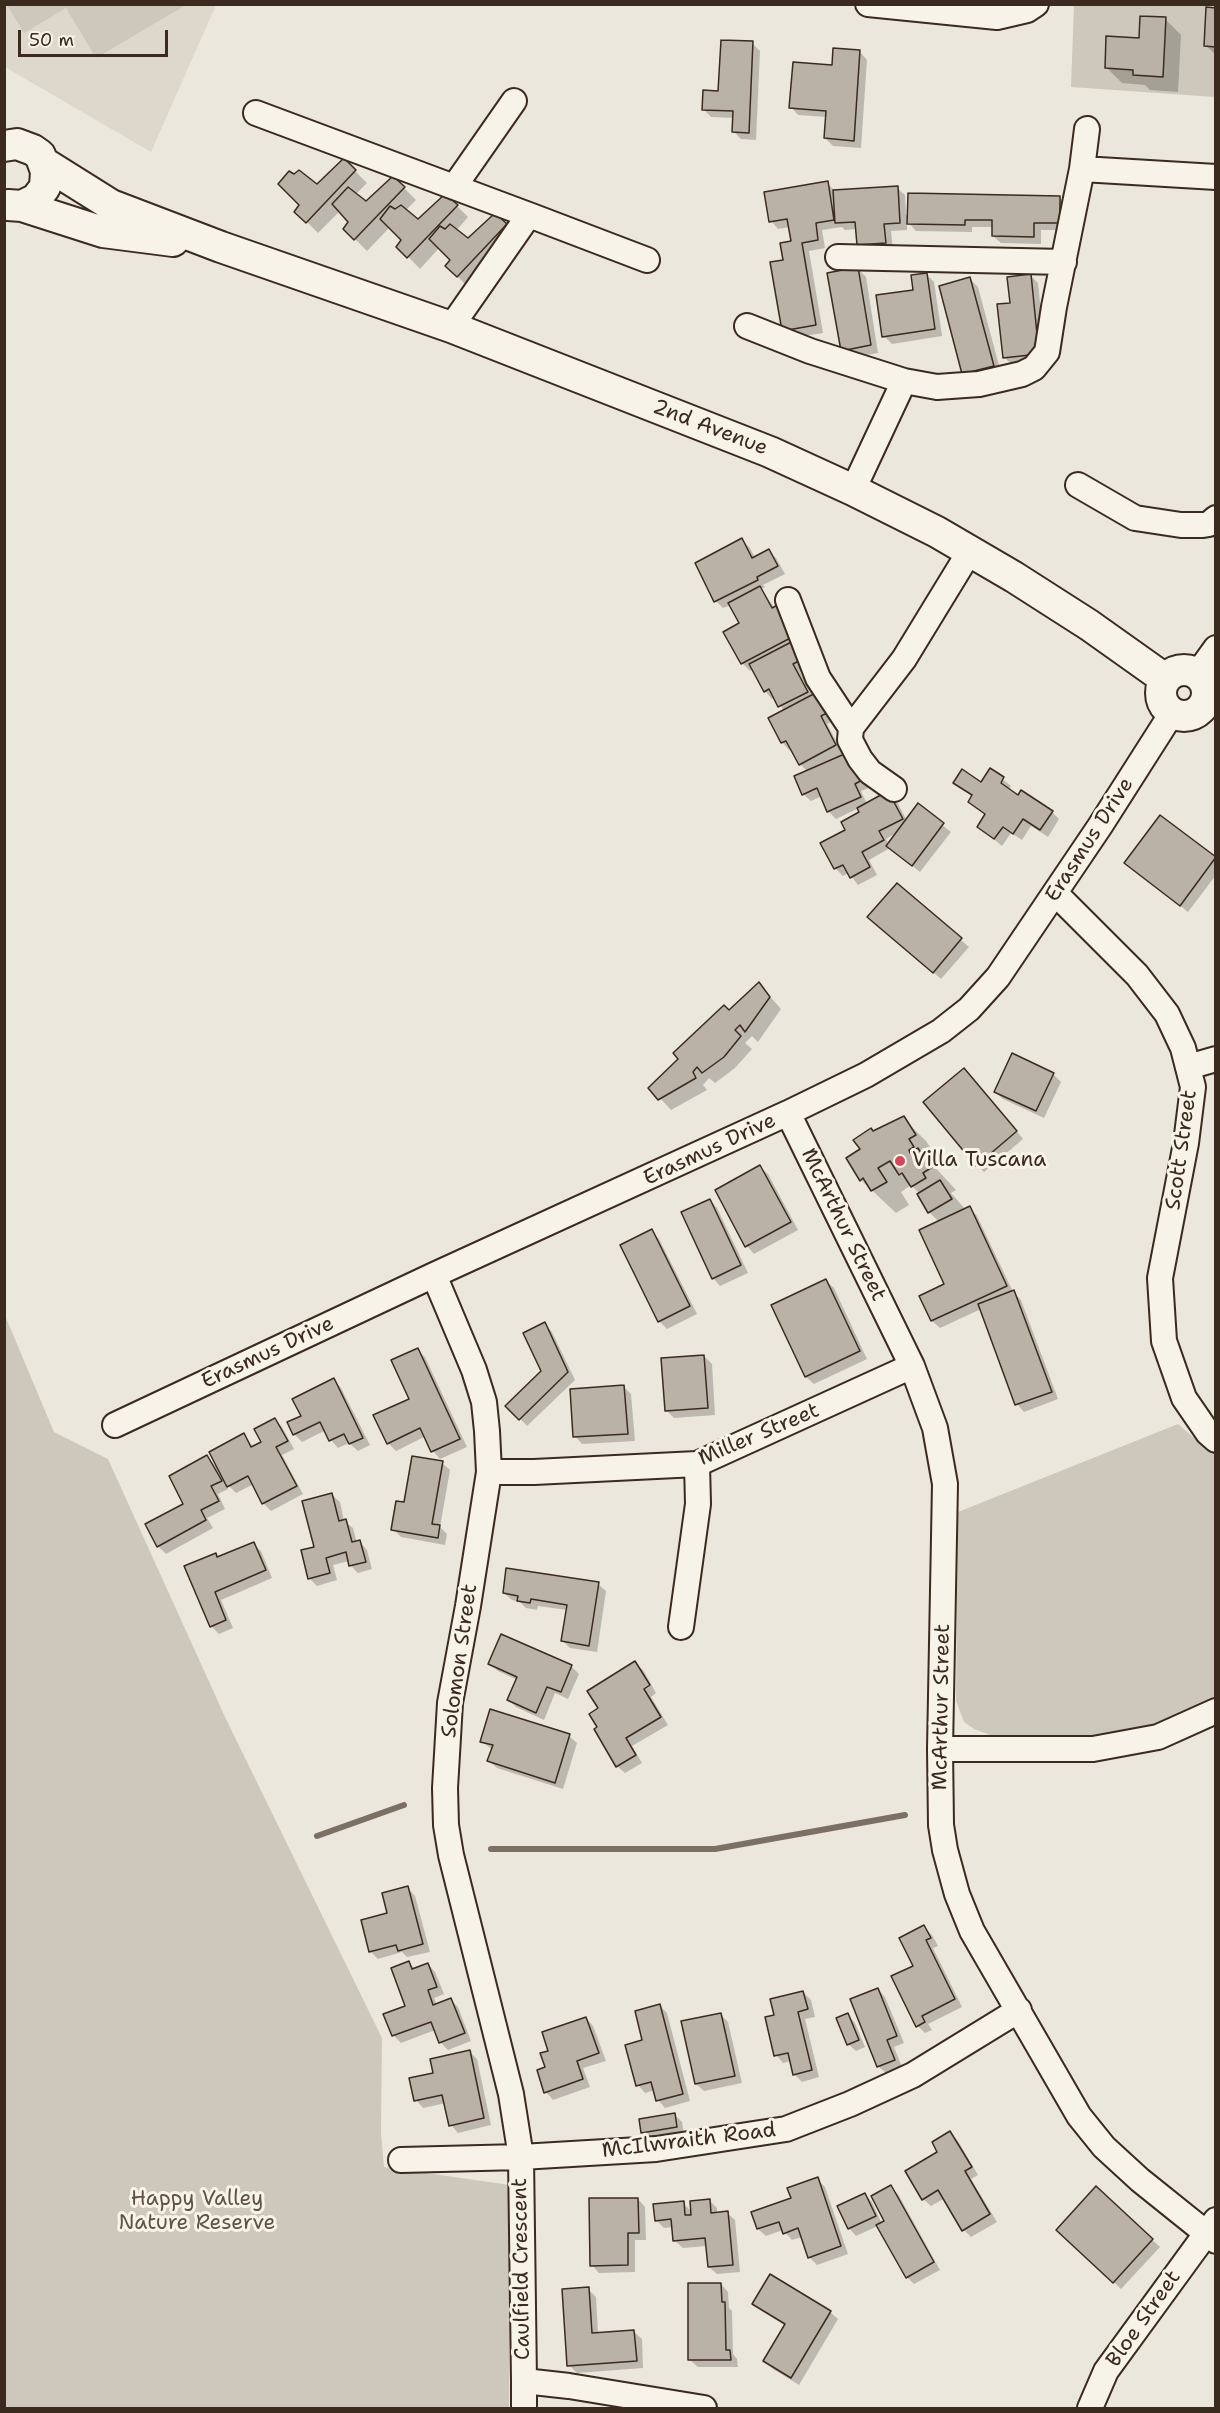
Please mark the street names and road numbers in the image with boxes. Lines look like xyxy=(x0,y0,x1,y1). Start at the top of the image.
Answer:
street label: 2nd Avenue xyxy=(649,395,771,461)
street label: Erasmus Drive xyxy=(1041,773,1139,907)
street label: Scott Street xyxy=(1161,1088,1203,1212)
street label: Erasmus Drive xyxy=(640,1108,780,1192)
street label: McArthur Street xyxy=(795,1145,891,1305)
street label: Erasmus Drive xyxy=(198,1311,338,1395)
street label: Miller Street xyxy=(695,1398,823,1472)
street label: Solomon Street xyxy=(437,1582,483,1740)
street label: McArthur Street xyxy=(928,1623,956,1791)
street label: McIlwraith Road xyxy=(601,2118,777,2164)
street label: Caulfield Crescent xyxy=(508,2178,536,2360)
street label: Bloe Street xyxy=(1101,2266,1187,2372)

